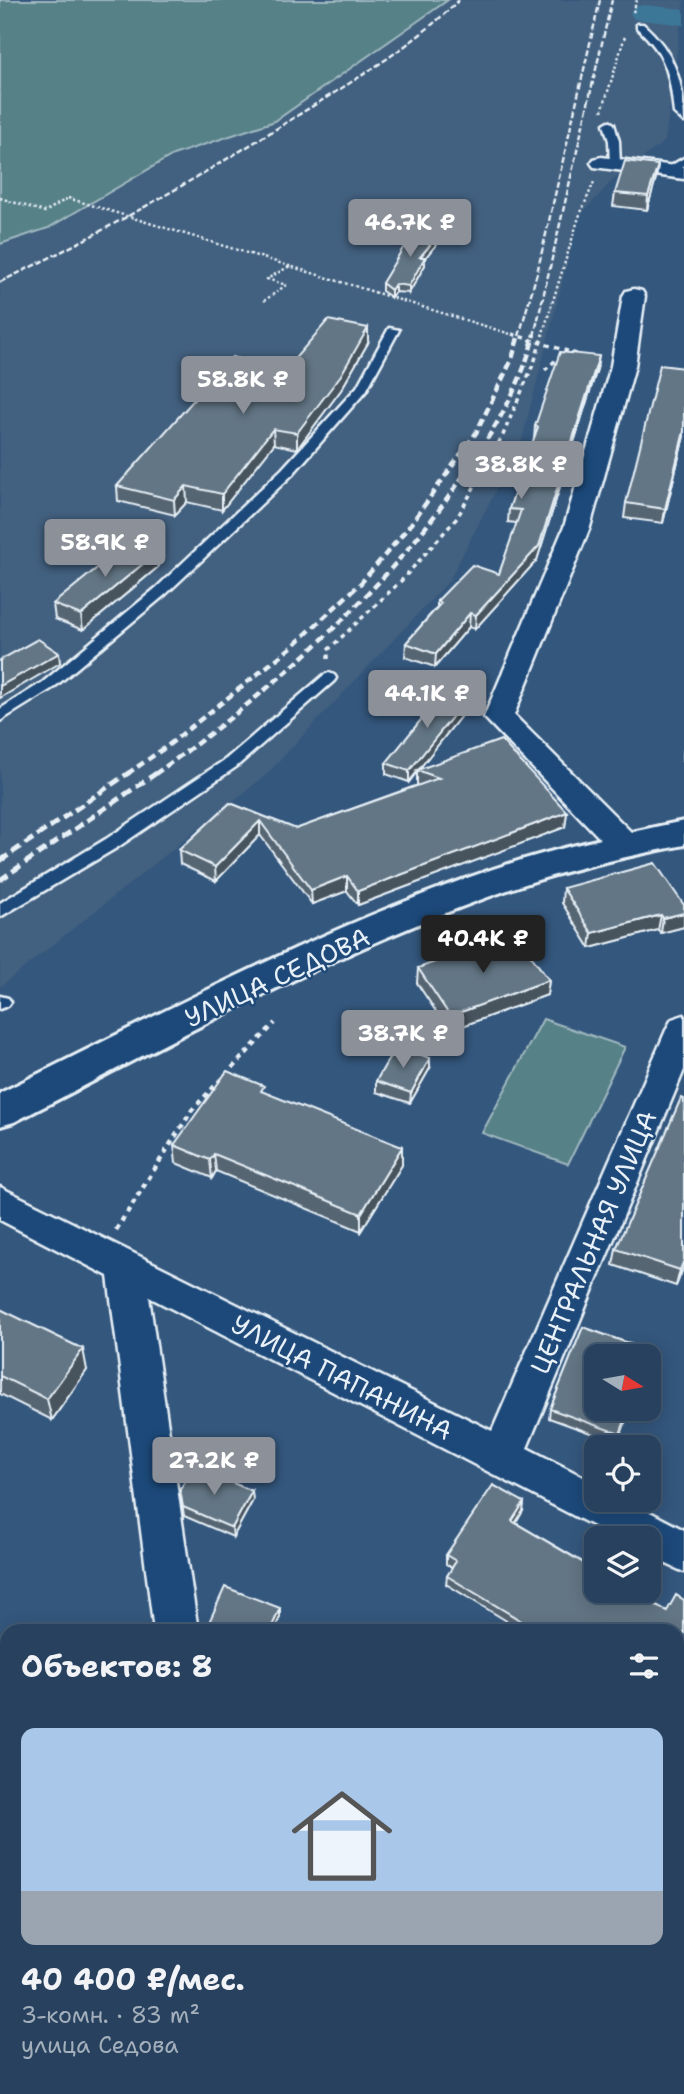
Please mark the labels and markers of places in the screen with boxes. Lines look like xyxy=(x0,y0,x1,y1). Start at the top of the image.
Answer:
pin: 46.7K ₽ xyxy=(345,200,475,259)
pin: 58.8K ₽ xyxy=(178,356,308,416)
pin: 38.8K ₽ xyxy=(456,442,586,501)
pin: 58.9K ₽ xyxy=(40,520,170,579)
pin: 44.1K ₽ xyxy=(362,670,492,730)
pin: 40.4K ₽ xyxy=(418,916,548,975)
pin: 38.7K ₽ xyxy=(338,1010,468,1070)
pin: 27.2K ₽ xyxy=(149,1438,279,1497)

